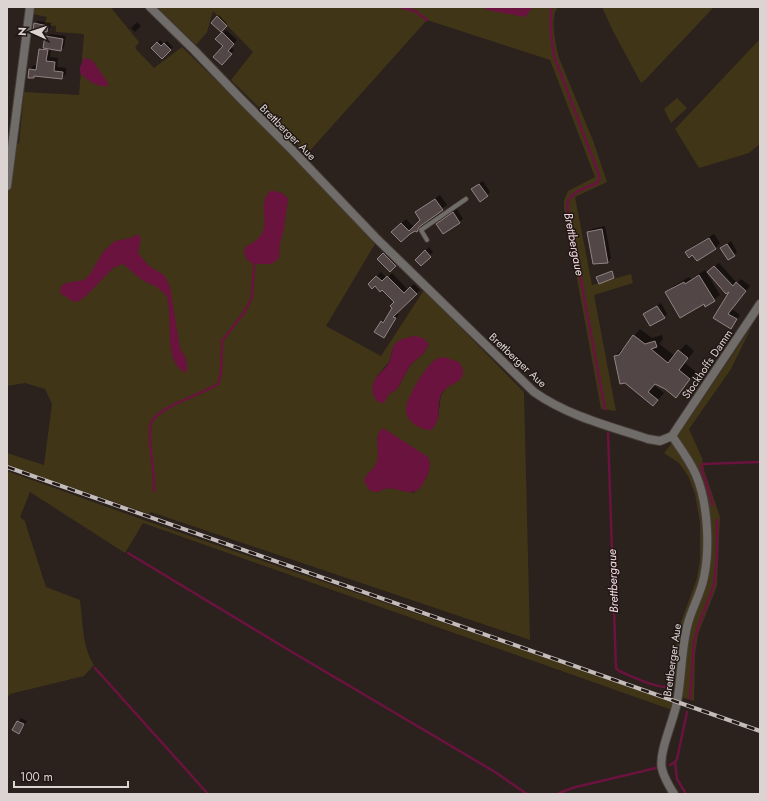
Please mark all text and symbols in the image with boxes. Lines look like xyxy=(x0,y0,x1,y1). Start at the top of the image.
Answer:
north arrow xyxy=(12,12,52,52)
text: N xyxy=(14,27,30,36)
street label: Brettberger Aue xyxy=(256,100,320,164)
water label: Brettbergaue xyxy=(559,211,589,277)
street label: Stockhoffs Damm xyxy=(678,326,736,402)
street label: Brettberger Aue xyxy=(486,329,551,391)
water label: Brettbergaue xyxy=(603,549,623,613)
street label: Brettberger Aue xyxy=(659,622,685,698)
scale bar xyxy=(14,763,128,789)
text: 100 m xyxy=(20,768,53,786)

